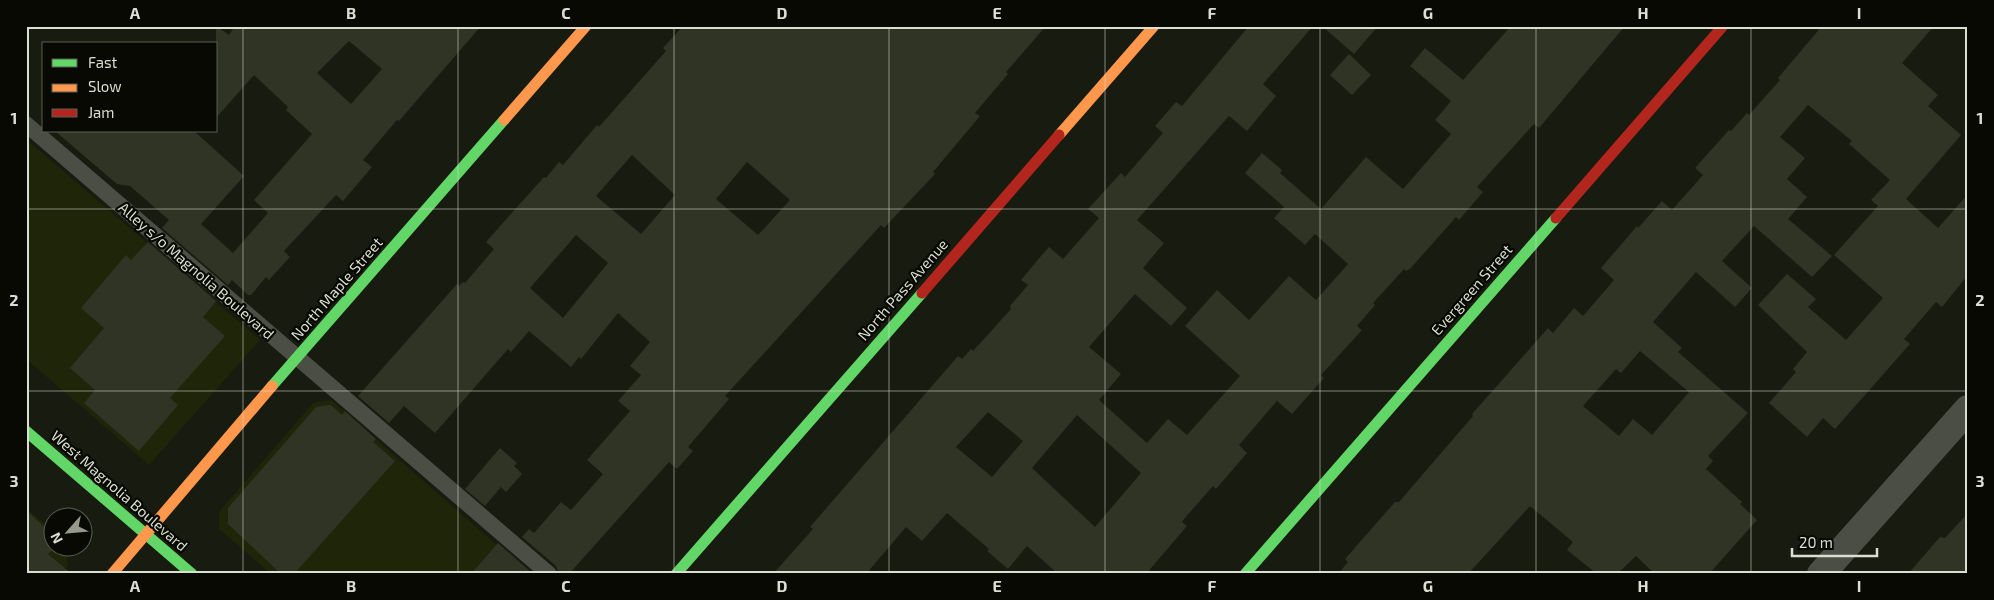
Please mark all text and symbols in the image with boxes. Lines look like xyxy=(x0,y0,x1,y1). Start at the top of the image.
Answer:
text: A xyxy=(130,3,141,22)
text: B xyxy=(346,3,356,22)
text: C xyxy=(561,3,571,22)
text: D xyxy=(777,3,788,22)
text: E xyxy=(992,3,1002,22)
text: F xyxy=(1208,3,1217,22)
text: G xyxy=(1423,3,1433,22)
text: H xyxy=(1637,3,1649,22)
text: I xyxy=(1857,3,1861,22)
legend xyxy=(42,42,218,132)
text: Fast xyxy=(88,53,118,71)
text: Slow xyxy=(88,77,122,95)
text: Jam xyxy=(88,103,114,121)
text: 1 xyxy=(11,108,17,127)
text: 1 xyxy=(1977,108,1983,127)
street label: Alley s/o Magnolia Boulevard xyxy=(115,198,278,343)
street label: North Maple Street xyxy=(287,233,386,344)
street label: North Pass Avenue xyxy=(853,235,951,344)
street label: Evergreen Street xyxy=(1427,240,1516,338)
text: 2 xyxy=(9,290,19,309)
text: 2 xyxy=(1975,290,1985,309)
street label: West Magnolia Boulevard xyxy=(48,426,192,554)
text: 3 xyxy=(9,471,19,490)
text: 3 xyxy=(1975,471,1985,490)
north arrow xyxy=(42,508,92,558)
scale bar xyxy=(1792,525,1876,557)
text: N xyxy=(46,530,66,546)
text: 20 m xyxy=(1799,533,1833,551)
text: A xyxy=(130,576,141,595)
text: B xyxy=(346,576,356,595)
text: C xyxy=(561,576,571,595)
text: D xyxy=(777,576,788,595)
text: E xyxy=(992,576,1002,595)
text: F xyxy=(1208,576,1217,595)
text: G xyxy=(1423,576,1433,595)
text: H xyxy=(1637,576,1649,595)
text: I xyxy=(1857,576,1861,595)

